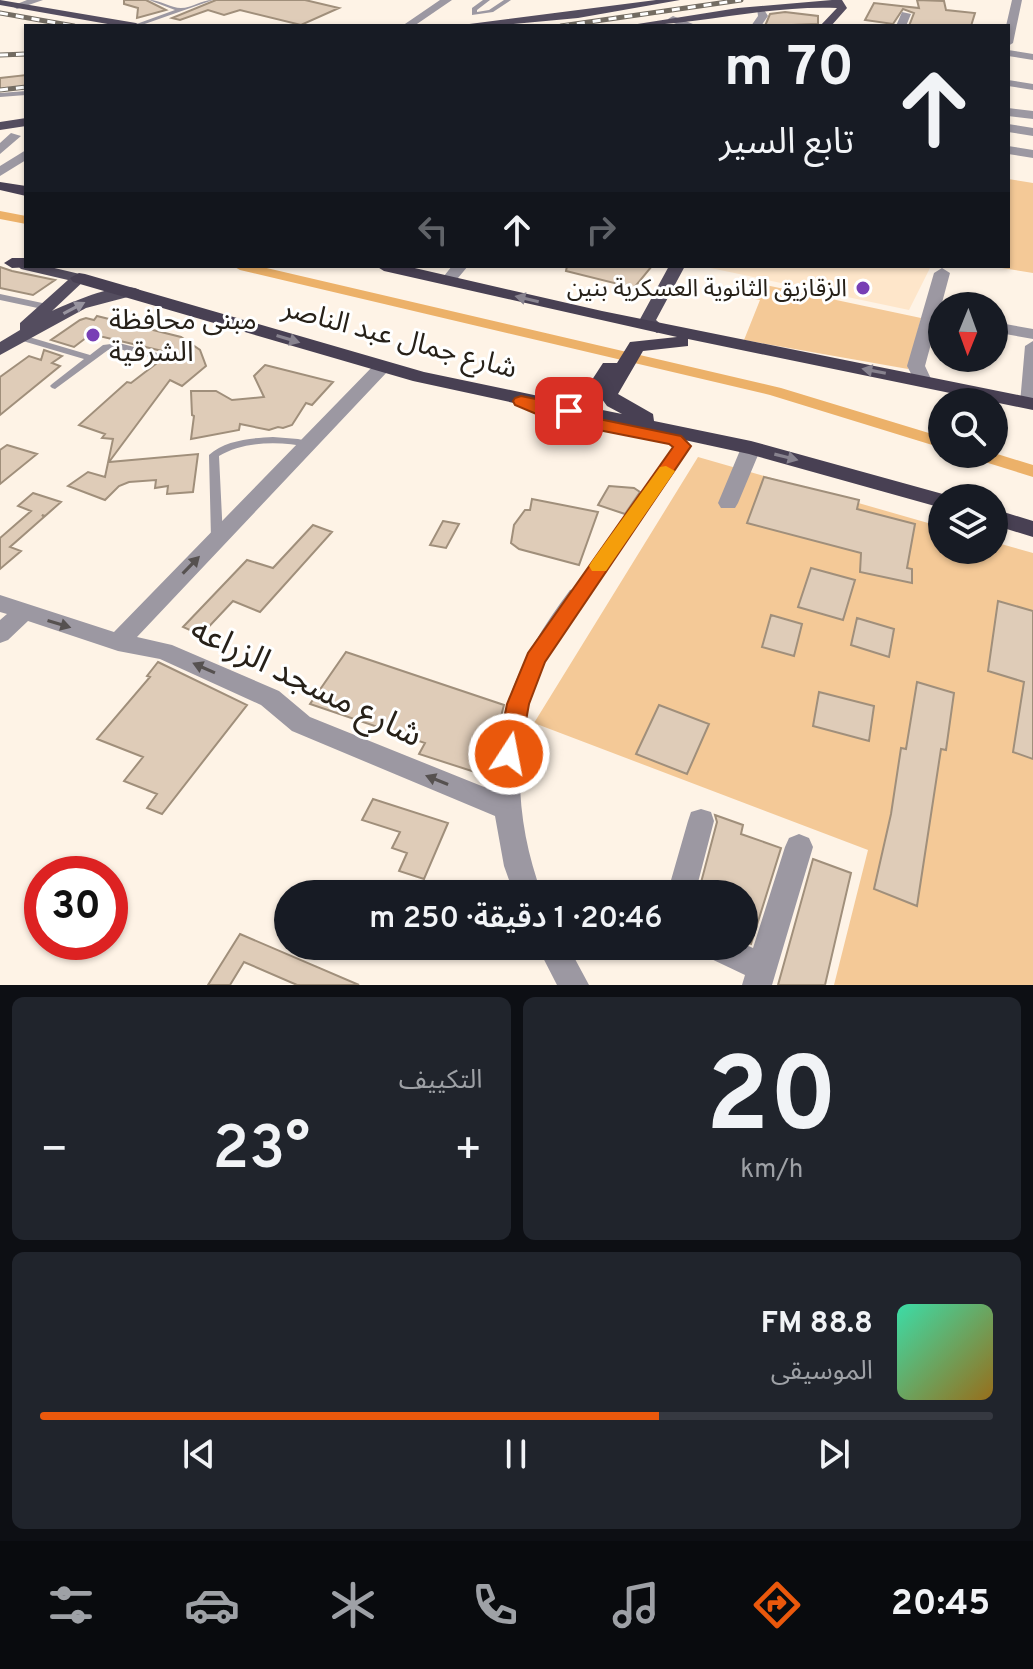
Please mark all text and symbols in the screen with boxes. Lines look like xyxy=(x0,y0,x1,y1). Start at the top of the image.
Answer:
text: 70 m xyxy=(724,35,854,105)
icon: ahead xyxy=(882,56,986,160)
text: تابع السير xyxy=(719,121,854,167)
icon: left xyxy=(411,208,455,252)
icon: ahead xyxy=(495,208,539,252)
icon: right xyxy=(579,208,623,252)
place label: الزقازيق الثانوية العسكرية بنين xyxy=(567,275,847,305)
marker: الزقازيق الثانوية العسكرية بنين xyxy=(854,279,872,297)
street label: شارع جمال عبد الناصر xyxy=(277,291,520,389)
one-way arrow xyxy=(514,292,539,305)
north arrow xyxy=(928,292,1008,372)
map controls xyxy=(928,292,1008,564)
one-way arrow xyxy=(63,302,85,316)
place label: مبنى محافظة الشرقية xyxy=(109,304,257,372)
marker: مبنى محافظة الشرقية xyxy=(84,326,102,344)
one-way arrow xyxy=(277,333,301,346)
one-way arrow xyxy=(862,364,887,377)
pin xyxy=(535,377,603,445)
button: search xyxy=(928,388,1008,468)
icon: arrive xyxy=(547,389,591,433)
one-way arrow xyxy=(774,451,799,463)
button: layers xyxy=(928,484,1008,564)
one-way arrow xyxy=(181,556,200,575)
street label: شارع مسجد الزراعه xyxy=(183,609,428,759)
one-way arrow xyxy=(47,618,71,630)
one-way arrow xyxy=(192,662,215,675)
position arrow xyxy=(467,712,551,796)
one-way arrow xyxy=(425,773,449,786)
speed limit sign: 30 xyxy=(24,856,128,960)
text: 20:46 · 1 دقيقة · 250 m xyxy=(369,901,663,938)
text: 20 xyxy=(706,1036,838,1168)
text: التكييف xyxy=(399,1065,483,1098)
text: 23° xyxy=(212,1114,310,1190)
text: − xyxy=(40,1124,68,1180)
text: + xyxy=(454,1124,483,1180)
text: km/h xyxy=(740,1154,803,1187)
text: 88.8 FM xyxy=(761,1306,873,1343)
text: الموسيقى xyxy=(771,1356,873,1389)
icon: previous xyxy=(177,1432,221,1476)
icon: pause xyxy=(494,1432,538,1476)
icon: next xyxy=(812,1432,856,1476)
icon: filters xyxy=(43,1577,99,1633)
icon: car xyxy=(184,1577,240,1633)
icon: climate xyxy=(325,1577,381,1633)
icon: phone xyxy=(467,1577,523,1633)
icon: music xyxy=(608,1577,664,1633)
icon: directions xyxy=(749,1577,805,1633)
text: 20:45 xyxy=(891,1582,990,1628)

